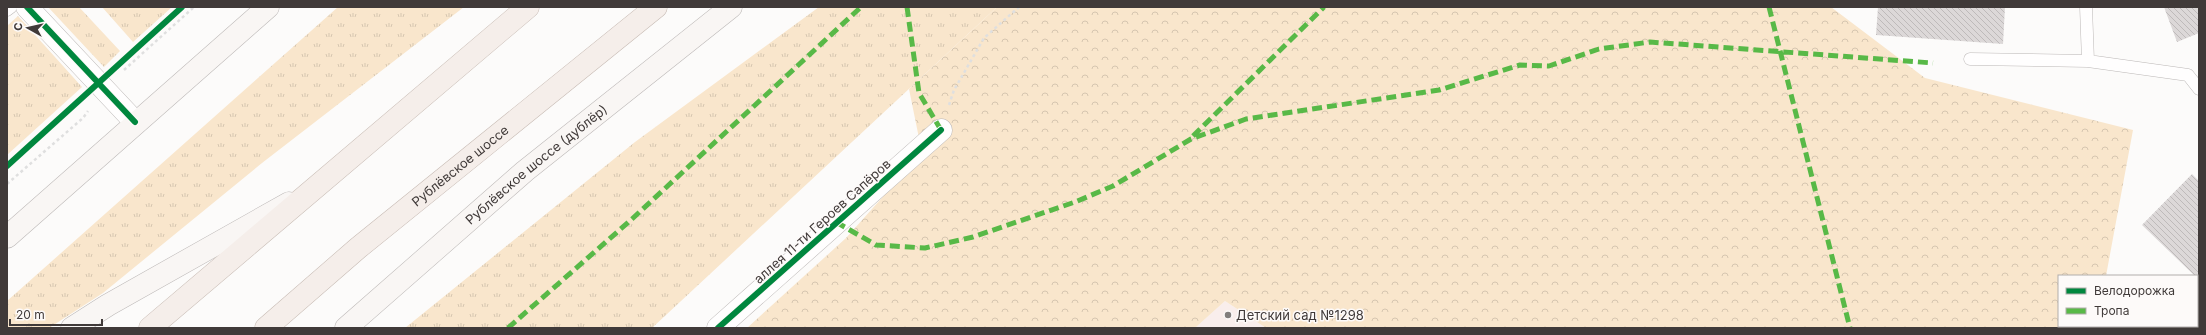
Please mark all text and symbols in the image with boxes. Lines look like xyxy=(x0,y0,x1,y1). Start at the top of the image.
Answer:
north arrow xyxy=(8,8,48,48)
text: С xyxy=(11,22,26,32)
street label: Рублёвское шоссе (дублёр) xyxy=(462,101,610,228)
street label: Рублёвское шоссе xyxy=(408,122,512,210)
street label: аллея 11-ти Героев Сапёров xyxy=(750,155,894,287)
legend xyxy=(2058,275,2198,327)
text: Велодорожка xyxy=(2094,283,2175,298)
scale bar xyxy=(10,301,102,327)
text: Тропа xyxy=(2094,303,2129,318)
text: 20 m xyxy=(16,307,45,322)
place label: Детский сад №1298 xyxy=(1236,307,1364,323)
marker: Детский сад №1298 xyxy=(1223,310,1233,320)

